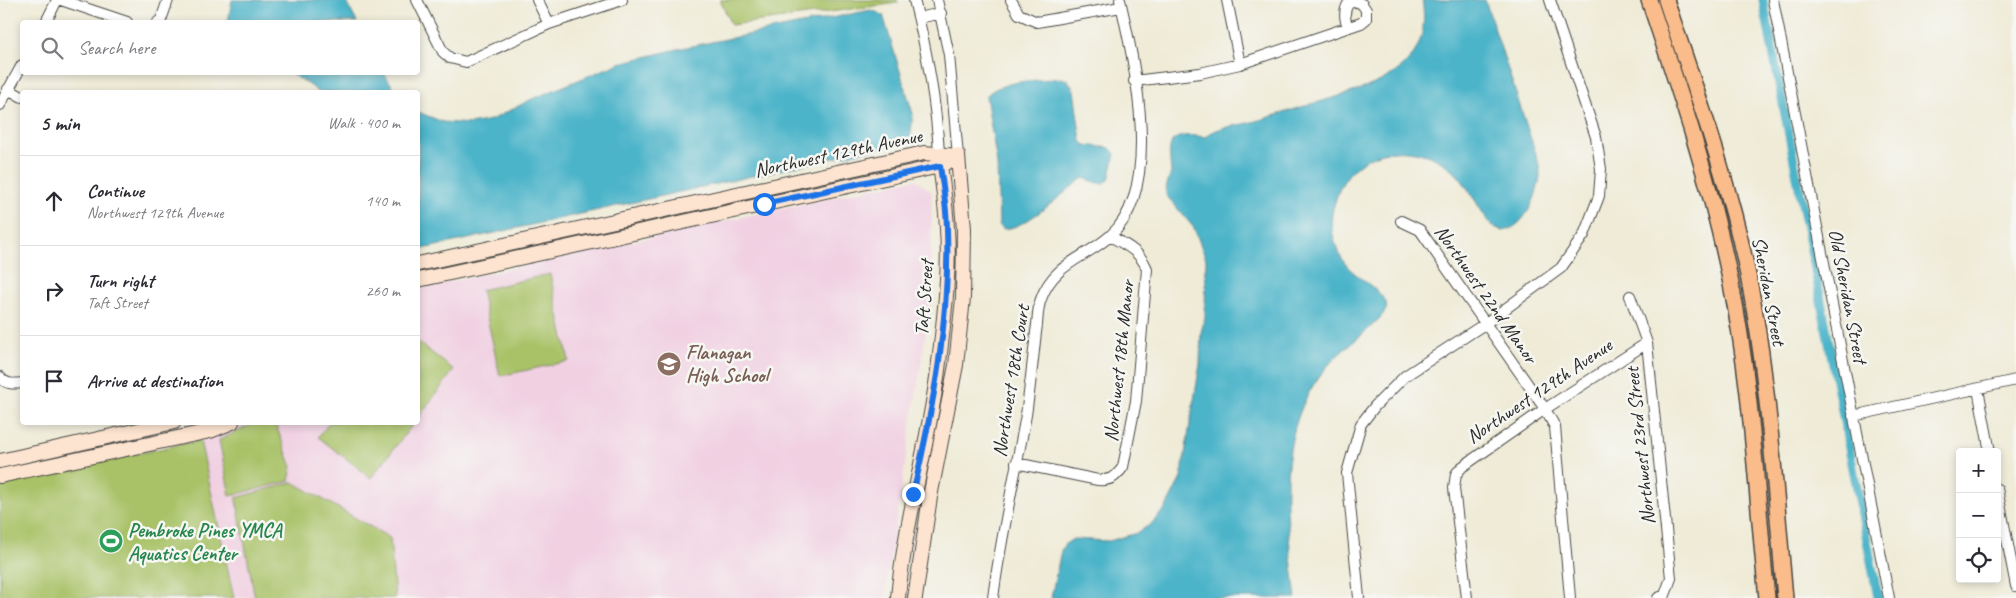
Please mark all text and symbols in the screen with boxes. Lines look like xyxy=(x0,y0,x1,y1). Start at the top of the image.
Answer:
search box xyxy=(20,20,420,75)
icon: search xyxy=(38,34,66,62)
text: Search here xyxy=(78,36,155,60)
text: 5 min xyxy=(40,110,80,136)
text: Walk · 400 m xyxy=(328,113,400,133)
street label: Northwest 129th Avenue xyxy=(752,123,926,183)
text: Continue xyxy=(87,179,144,203)
icon: ahead xyxy=(40,187,68,215)
text: 140 m xyxy=(366,191,400,211)
route start xyxy=(753,193,776,216)
text: Northwest 129th Avenue xyxy=(87,203,224,223)
street label: Northwest 22nd Manor xyxy=(1429,220,1544,369)
street label: Old Sheridan Street xyxy=(1823,227,1874,368)
street label: Sheridan Street xyxy=(1746,235,1792,350)
street label: Taft Street xyxy=(909,256,939,337)
text: Turn right xyxy=(87,269,154,293)
icon: right xyxy=(40,277,68,305)
street label: Northwest 18th Manor xyxy=(1098,277,1140,443)
text: 260 m xyxy=(366,281,400,301)
text: Taft Street xyxy=(87,293,148,313)
street label: Northwest 18th Court xyxy=(987,301,1036,459)
street label: Northwest 129th Avenue xyxy=(1461,332,1618,449)
place label: Flanagan High School xyxy=(686,340,771,388)
school or university icon: Flanagan High School xyxy=(656,351,682,377)
street label: Northwest 23rd Street xyxy=(1619,364,1661,526)
icon: arrive xyxy=(40,367,68,395)
text: Arrive at destination xyxy=(87,369,223,393)
map controls xyxy=(1956,448,2001,583)
button: + xyxy=(1956,448,2001,493)
route end xyxy=(902,483,925,506)
button: − xyxy=(1956,493,2001,538)
place label: Pembroke Pines YMCA Aquatics Center xyxy=(128,518,283,566)
sports icon: Pembroke Pines YMCA Aquatics Center xyxy=(98,528,124,554)
button: locate xyxy=(1956,538,2001,583)

